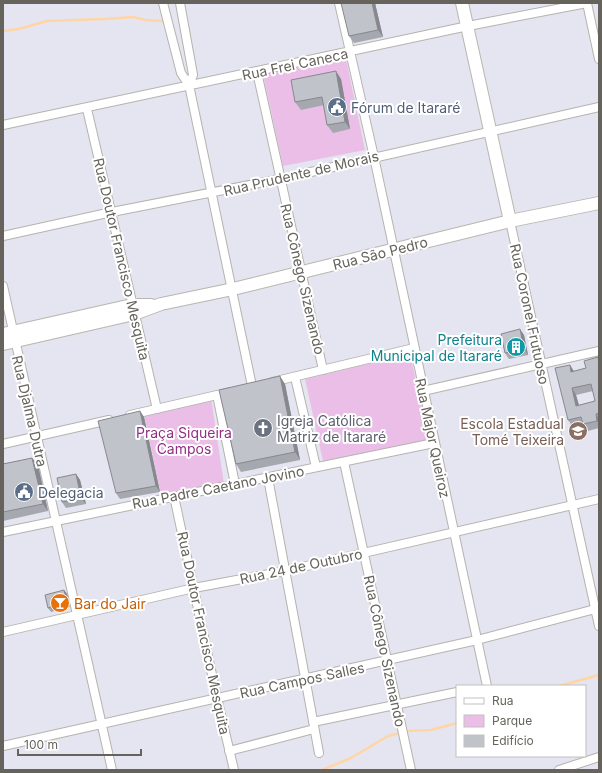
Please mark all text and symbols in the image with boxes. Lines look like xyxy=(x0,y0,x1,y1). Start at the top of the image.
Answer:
street label: Rua Frei Caneca xyxy=(240,44,350,84)
public building icon: Fórum de Itararé xyxy=(326,96,348,118)
place label: Fórum de Itararé xyxy=(351,99,460,116)
street label: Rua Prudente de Morais xyxy=(222,147,380,199)
street label: Rua Doutor Francisco Mesquita xyxy=(90,156,154,362)
street label: Rua Cônego Sizenando xyxy=(277,202,329,356)
street label: Rua São Pedro xyxy=(331,233,429,273)
street label: Rua Coronel Frutuoso xyxy=(507,242,553,386)
place label: Prefeitura Municipal de Itararé xyxy=(371,331,502,364)
building icon: Prefeitura Municipal de Itararé xyxy=(505,336,527,358)
street label: Rua Djalma Dutra xyxy=(9,354,51,468)
street label: Rua Major Queiroz xyxy=(412,377,454,499)
place label: Igreja Católica Matriz de Itararé xyxy=(277,412,386,445)
place label: Escola Estadual Tomé Teixeira xyxy=(460,415,564,448)
church icon: Igreja Católica Matriz de Itararé xyxy=(252,417,274,439)
school or university icon: Escola Estadual Tomé Teixeira xyxy=(567,420,589,442)
park label: Praça Siqueira Campos xyxy=(136,424,232,457)
street label: Rua Padre Caetano Jovino xyxy=(130,462,306,512)
public building icon: Delegacia xyxy=(13,481,35,503)
place label: Delegacia xyxy=(38,484,104,501)
street label: Rua Doutor Francisco Mesquita xyxy=(174,530,234,736)
street label: Rua 24 de Outubro xyxy=(238,545,364,587)
street label: Rua Cônego Sizenando xyxy=(361,574,409,728)
bar icon: Bar do Jair xyxy=(49,592,71,614)
place label: Bar do Jair xyxy=(74,595,146,612)
street label: Rua Campos Salles xyxy=(238,658,366,702)
legend xyxy=(456,685,586,757)
text: Rua xyxy=(492,693,514,708)
text: Parque xyxy=(492,713,532,728)
scale bar xyxy=(18,731,141,757)
text: Edifício xyxy=(492,733,534,748)
text: 100 m xyxy=(24,737,58,752)

